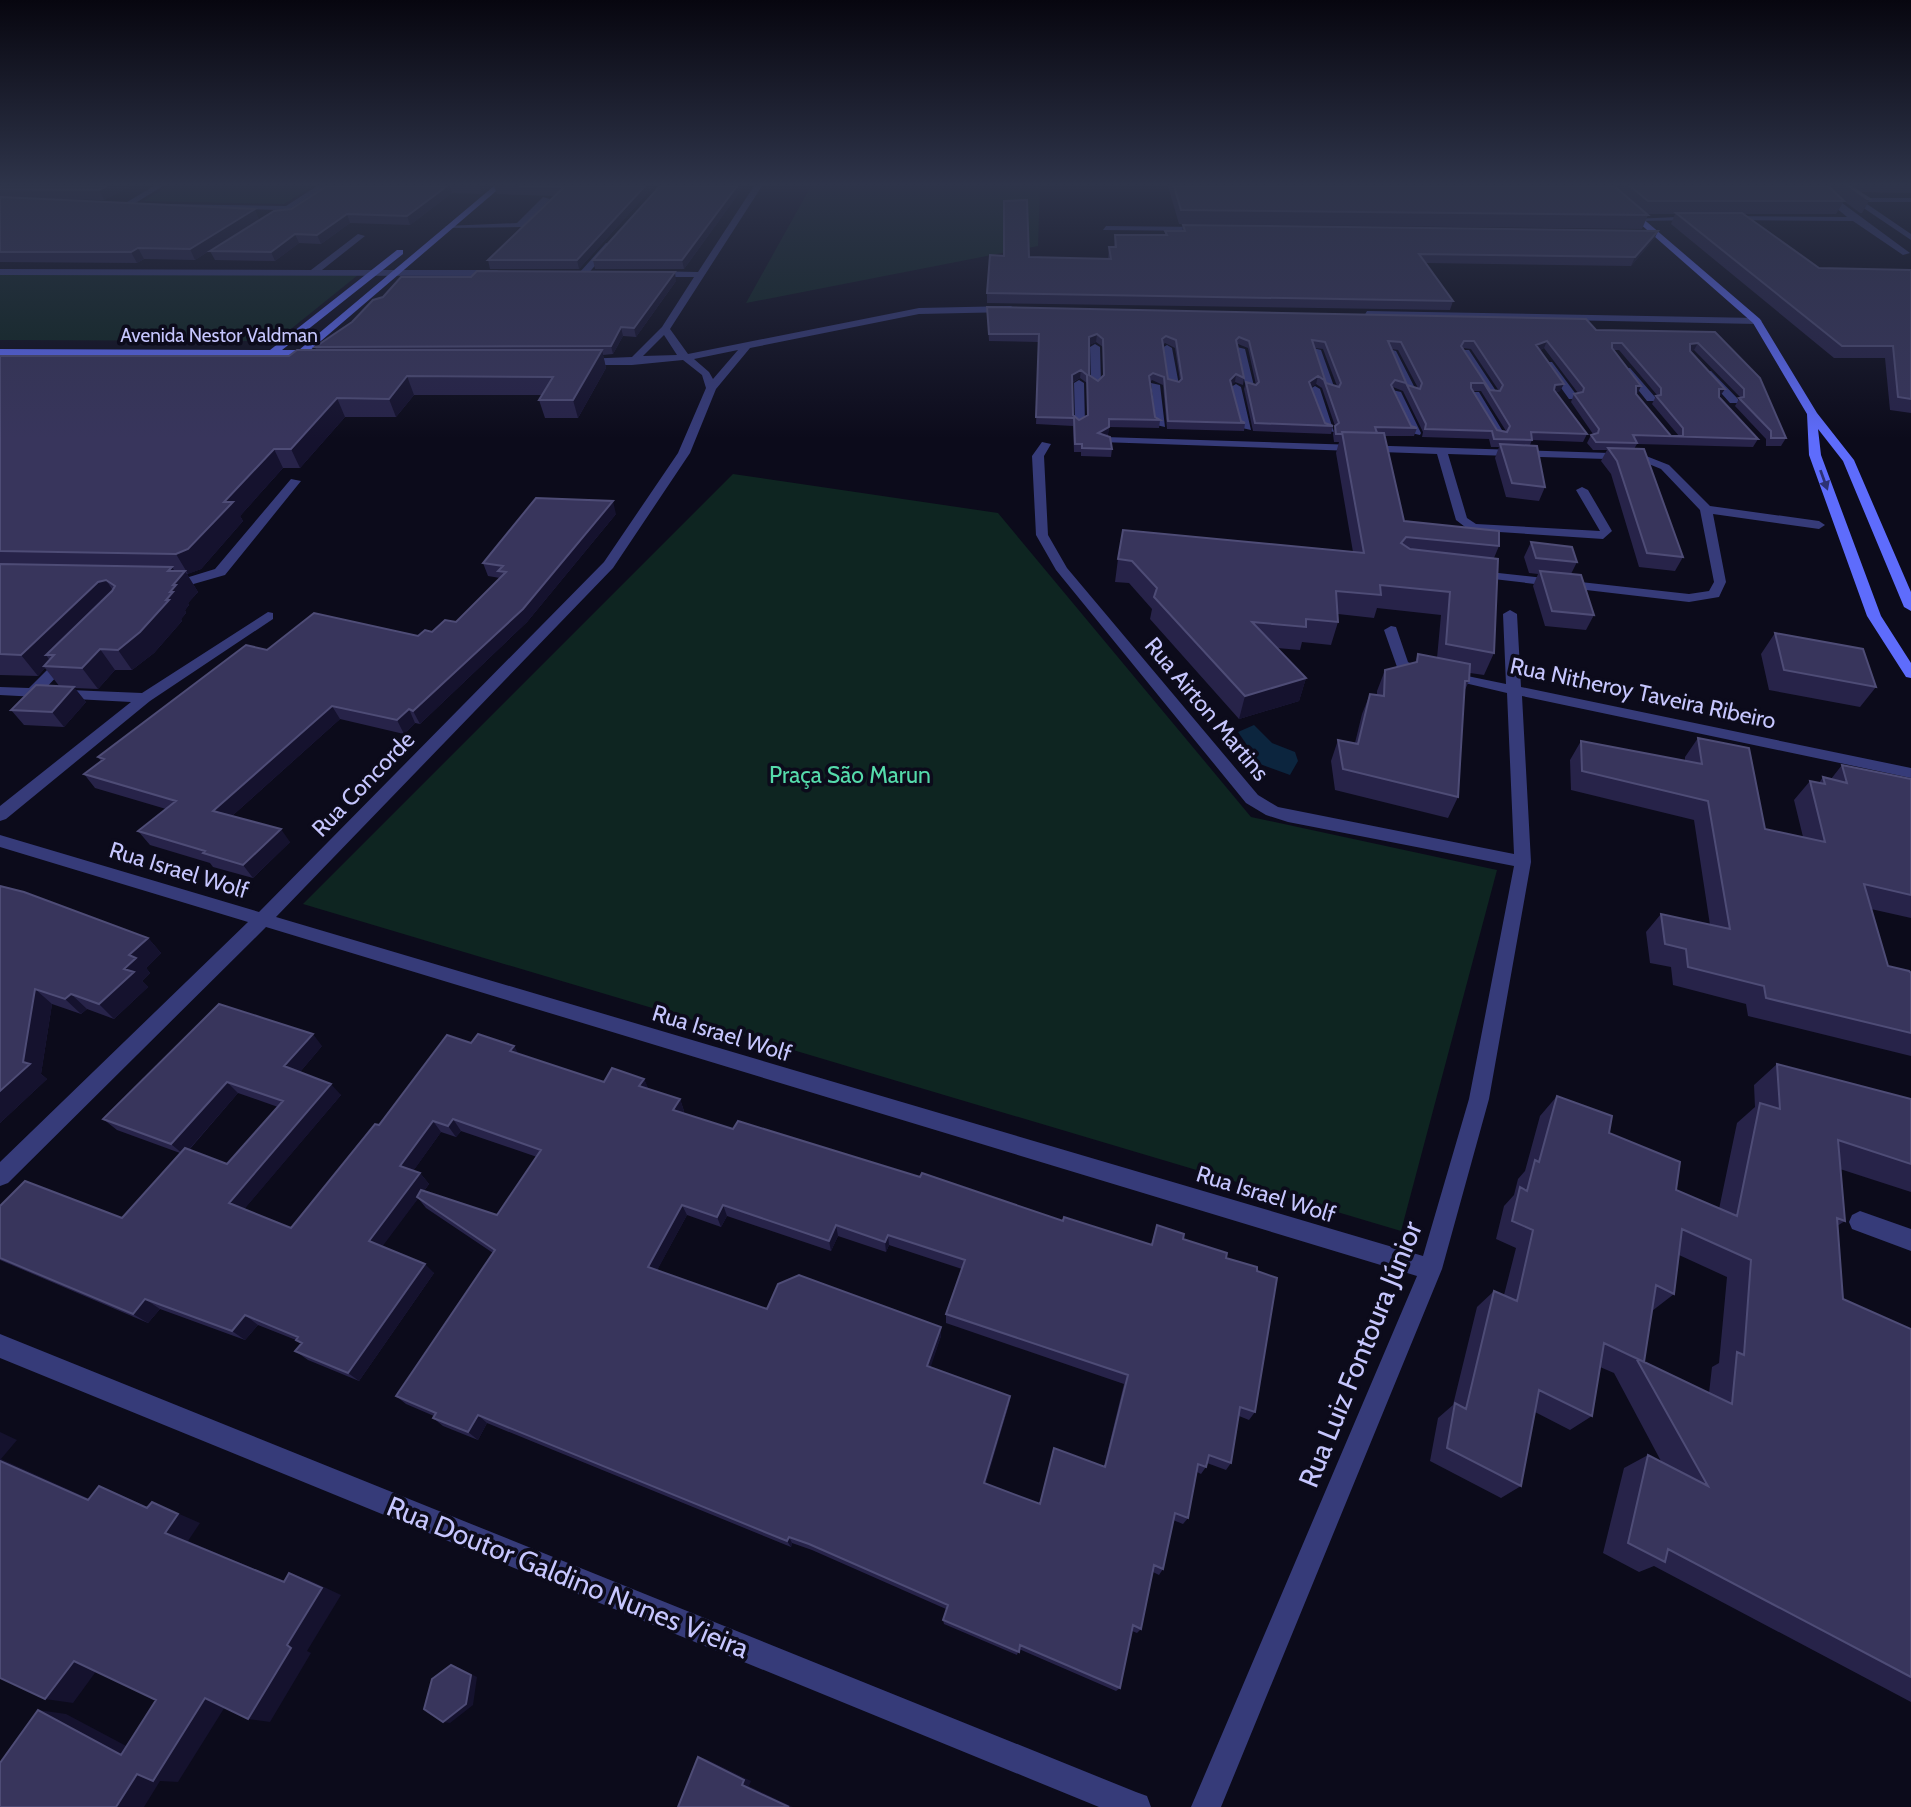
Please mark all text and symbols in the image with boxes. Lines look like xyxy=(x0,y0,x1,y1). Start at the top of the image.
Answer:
street label: Avenida Nestor Valdman xyxy=(120,324,318,347)
one-way arrow xyxy=(1819,470,1830,491)
street label: Rua Airton Martins xyxy=(1139,632,1275,786)
street label: Rua Nitheroy Taveira Ribeiro xyxy=(1508,651,1778,735)
street label: Rua Concorde xyxy=(306,725,420,843)
park label: Praça São Marun xyxy=(769,761,931,789)
street label: Rua Israel Wolf xyxy=(106,836,252,905)
street label: Rua Israel Wolf xyxy=(649,999,795,1068)
street label: Rua Israel Wolf xyxy=(1193,1160,1339,1229)
street label: Rua Luiz Fontoura Júnior xyxy=(1291,1216,1429,1492)
street label: Rua Doutor Galdino Nunes Vieira xyxy=(382,1489,754,1665)

